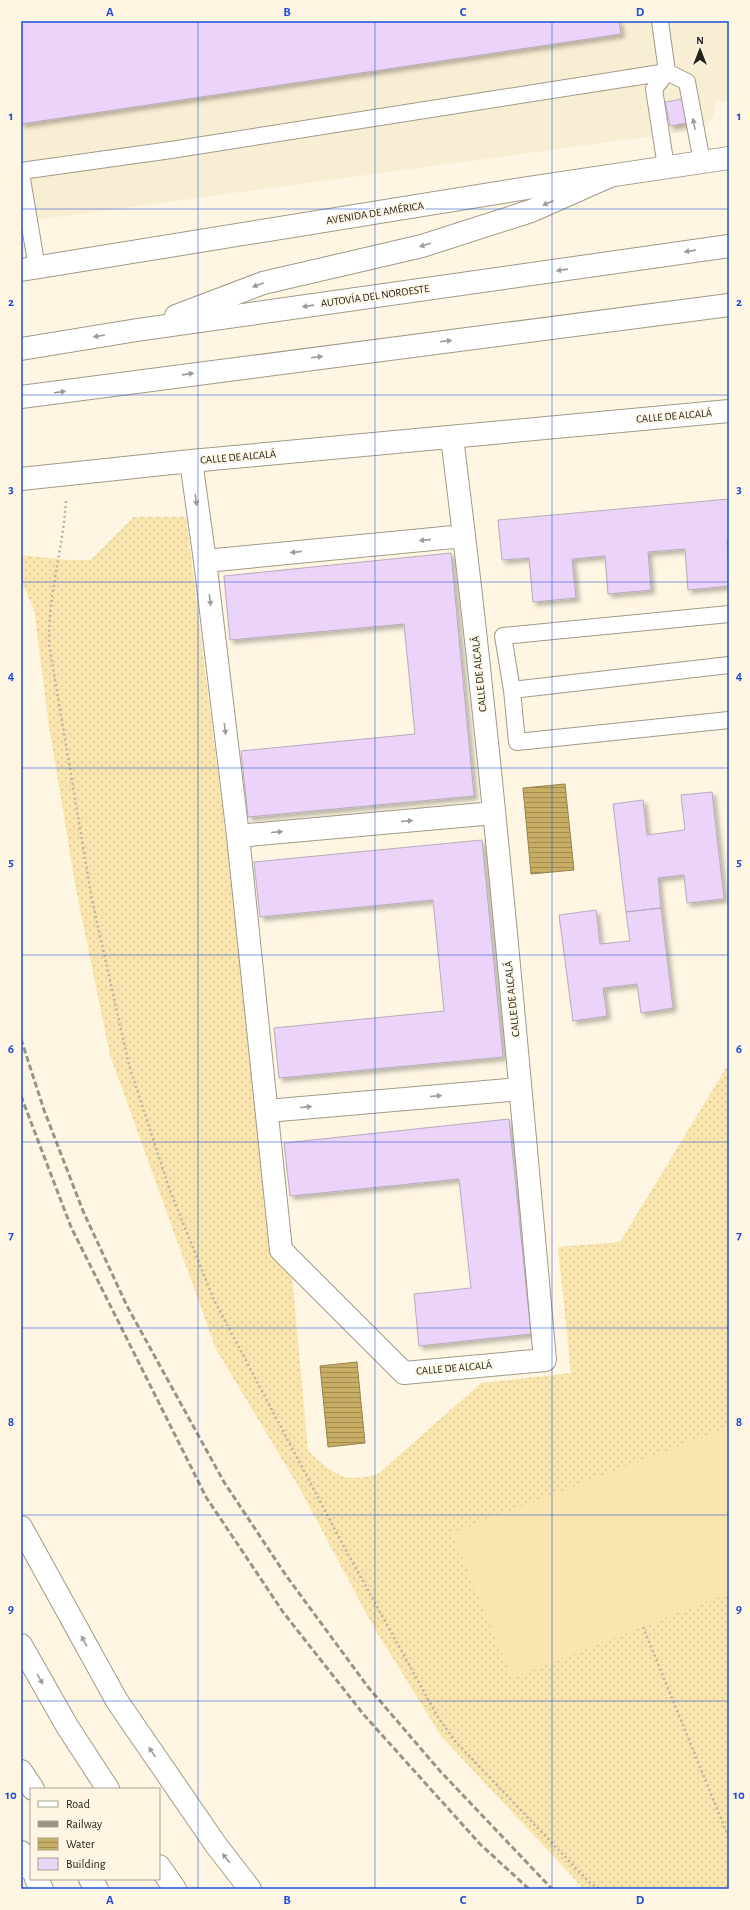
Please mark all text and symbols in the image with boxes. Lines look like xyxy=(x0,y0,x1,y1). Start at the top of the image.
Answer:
text: A xyxy=(106,6,114,19)
text: B xyxy=(283,6,291,19)
text: C xyxy=(460,6,467,19)
text: D xyxy=(636,6,645,19)
north arrow xyxy=(680,30,720,70)
text: N xyxy=(696,35,704,46)
text: 1 xyxy=(9,110,13,123)
text: 1 xyxy=(737,110,741,123)
one-way arrow xyxy=(691,118,697,130)
street label: AVENIDA DE AMÉRICA xyxy=(325,199,425,226)
one-way arrow xyxy=(543,200,554,206)
one-way arrow xyxy=(419,242,431,248)
one-way arrow xyxy=(684,248,696,254)
one-way arrow xyxy=(556,267,568,273)
one-way arrow xyxy=(252,282,264,288)
street label: AUTOVÍA DEL NORDESTE xyxy=(320,282,431,309)
text: 2 xyxy=(8,296,14,309)
text: 2 xyxy=(736,296,742,309)
one-way arrow xyxy=(302,303,314,309)
one-way arrow xyxy=(93,333,105,339)
one-way arrow xyxy=(440,338,452,344)
one-way arrow xyxy=(311,354,323,360)
one-way arrow xyxy=(182,371,195,378)
one-way arrow xyxy=(54,389,66,395)
street label: CALLE DE ALCALÁ xyxy=(636,406,713,425)
street label: CALLE DE ALCALÁ xyxy=(200,447,277,466)
text: 3 xyxy=(8,483,14,496)
text: 3 xyxy=(736,483,742,496)
one-way arrow xyxy=(193,494,199,506)
one-way arrow xyxy=(419,536,431,543)
one-way arrow xyxy=(290,549,302,556)
one-way arrow xyxy=(207,594,213,606)
street label: CALLE DE ALCALÁ xyxy=(468,635,488,713)
text: 4 xyxy=(8,670,15,683)
text: 4 xyxy=(736,670,743,683)
one-way arrow xyxy=(222,723,229,735)
one-way arrow xyxy=(400,817,413,824)
one-way arrow xyxy=(271,829,283,836)
text: 5 xyxy=(8,856,14,869)
text: 5 xyxy=(736,856,742,869)
street label: CALLE DE ALCALÁ xyxy=(501,960,521,1038)
text: 6 xyxy=(8,1043,14,1056)
text: 6 xyxy=(736,1043,742,1056)
one-way arrow xyxy=(430,1093,442,1099)
one-way arrow xyxy=(300,1104,312,1111)
text: 7 xyxy=(8,1229,14,1242)
text: 7 xyxy=(736,1229,742,1242)
street label: CALLE DE ALCALÁ xyxy=(416,1358,493,1377)
text: 8 xyxy=(8,1416,14,1429)
text: 8 xyxy=(736,1416,742,1429)
text: 9 xyxy=(8,1603,14,1616)
text: 9 xyxy=(736,1603,742,1616)
one-way arrow xyxy=(80,1635,87,1647)
one-way arrow xyxy=(37,1673,44,1685)
one-way arrow xyxy=(148,1746,156,1757)
legend xyxy=(30,1788,160,1880)
text: 10 xyxy=(5,1789,17,1802)
text: 10 xyxy=(733,1789,745,1802)
text: Road xyxy=(66,1798,90,1810)
text: Railway xyxy=(66,1818,102,1831)
text: Water xyxy=(66,1838,95,1850)
one-way arrow xyxy=(222,1853,231,1864)
text: Building xyxy=(66,1858,106,1870)
text: A xyxy=(106,1894,114,1907)
text: B xyxy=(283,1894,291,1907)
text: C xyxy=(460,1894,467,1907)
text: D xyxy=(636,1894,645,1907)

